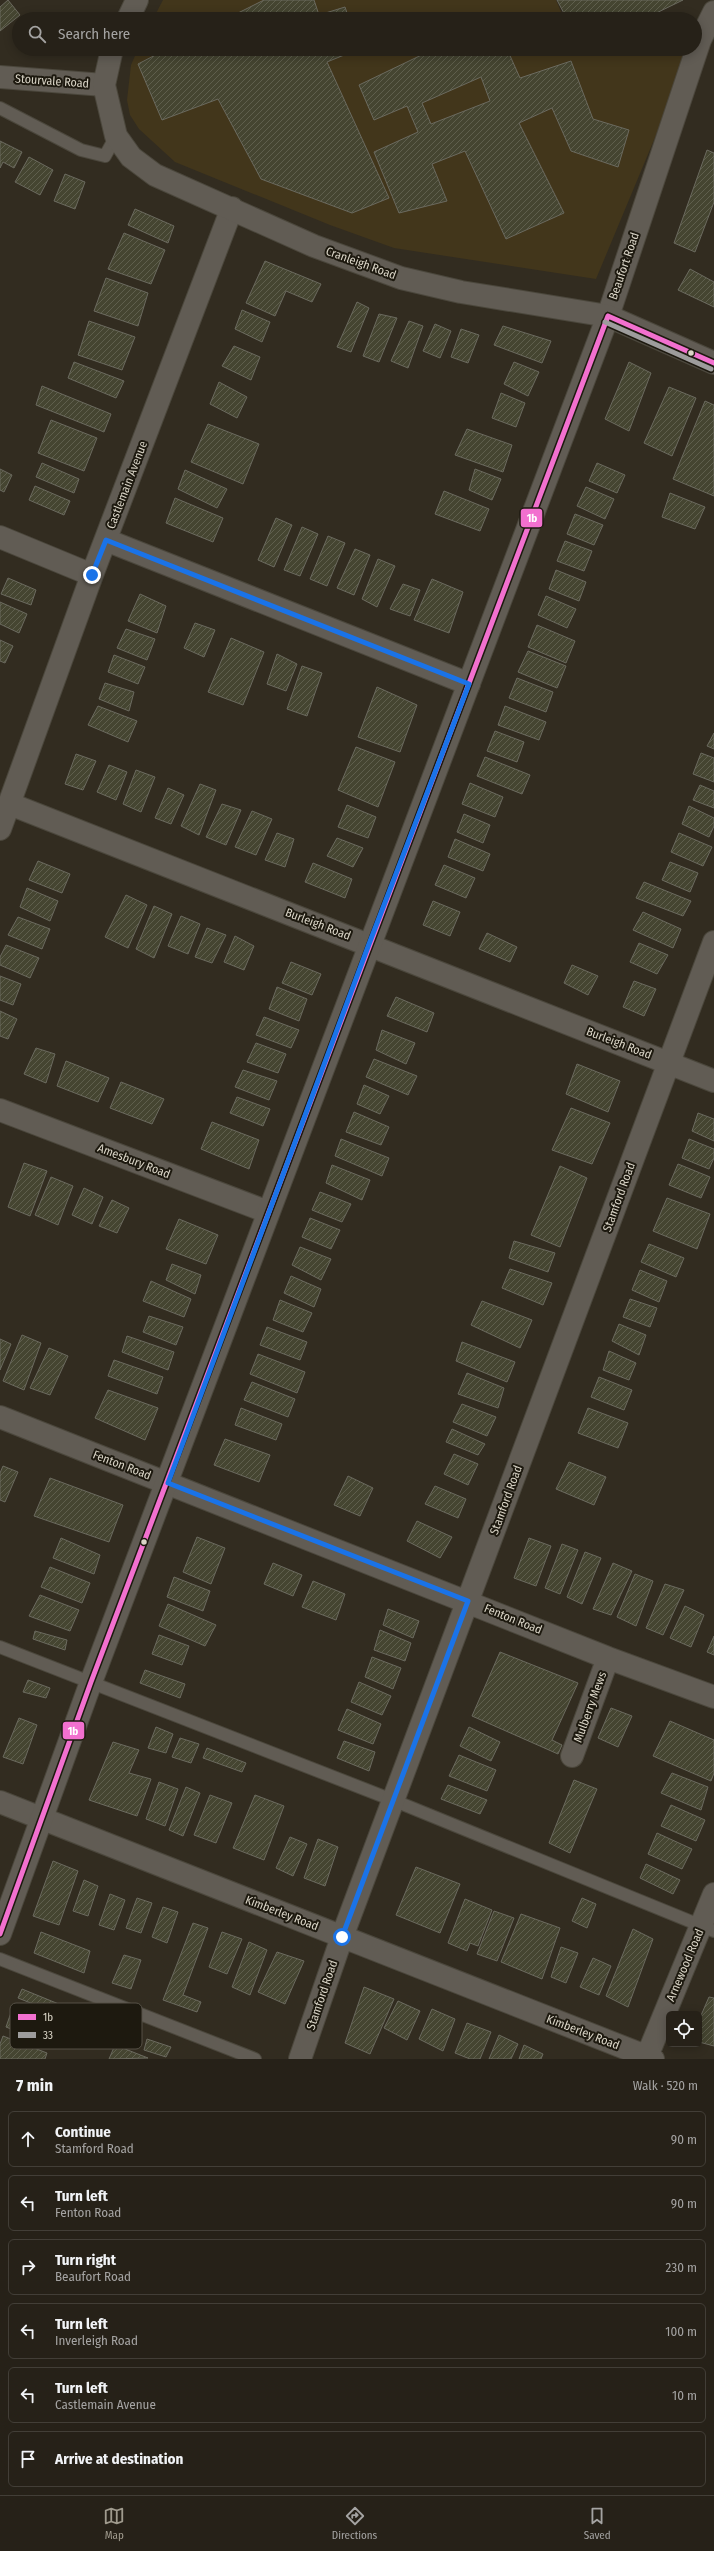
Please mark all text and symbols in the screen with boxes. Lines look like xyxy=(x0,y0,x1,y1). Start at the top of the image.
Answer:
search box xyxy=(12,12,702,56)
icon: search xyxy=(26,23,48,45)
text: Search here xyxy=(58,25,130,43)
street label: Stourvale Road xyxy=(15,71,89,91)
street label: Beaufort Road xyxy=(606,231,642,301)
street label: Cranleigh Road xyxy=(324,244,398,282)
unlabelled marker xyxy=(686,348,696,358)
street label: Castlemain Avenue xyxy=(104,439,150,531)
line badge: 1b xyxy=(520,508,543,528)
text: 1b xyxy=(527,512,537,525)
route end xyxy=(83,566,101,584)
street label: Burleigh Road xyxy=(283,905,353,943)
street label: Burleigh Road xyxy=(584,1024,654,1062)
street label: Amesbury Road xyxy=(96,1141,172,1181)
street label: Stamford Road xyxy=(600,1160,638,1234)
street label: Fenton Road xyxy=(91,1448,153,1482)
street label: Stamford Road xyxy=(487,1463,525,1537)
unlabelled marker xyxy=(139,1537,149,1547)
street label: Fenton Road xyxy=(482,1601,544,1637)
street label: Mulberry Mews xyxy=(571,1670,609,1744)
line badge: 1b xyxy=(62,1721,85,1740)
text: 1b xyxy=(68,1725,78,1738)
street label: Kimberley Road xyxy=(243,1893,321,1933)
street label: Arnewood Road xyxy=(663,1927,707,2003)
route start xyxy=(333,1928,351,1946)
street label: Stamford Road xyxy=(304,1958,340,2032)
legend xyxy=(10,2003,142,2049)
text: 1b xyxy=(43,2011,53,2024)
map controls xyxy=(666,2011,702,2047)
button: locate xyxy=(666,2011,702,2047)
street label: Kimberley Road xyxy=(544,2012,622,2052)
text: 33 xyxy=(43,2029,53,2042)
text: 7 min xyxy=(16,2075,53,2096)
text: Walk · 520 m xyxy=(633,2078,698,2093)
text: Continue xyxy=(55,2123,111,2141)
icon: ahead xyxy=(17,2128,39,2150)
text: 90 m xyxy=(671,2132,697,2147)
text: Stamford Road xyxy=(55,2141,134,2156)
text: Turn left xyxy=(55,2187,108,2205)
icon: left xyxy=(17,2192,39,2214)
text: 90 m xyxy=(671,2196,697,2211)
text: Fenton Road xyxy=(55,2205,121,2220)
text: Turn right xyxy=(55,2251,116,2269)
icon: right xyxy=(17,2256,39,2278)
text: 230 m xyxy=(666,2260,697,2275)
text: Beaufort Road xyxy=(55,2269,131,2284)
text: Turn left xyxy=(55,2315,108,2333)
icon: left xyxy=(17,2320,39,2342)
text: 100 m xyxy=(665,2324,697,2339)
text: Inverleigh Road xyxy=(55,2333,138,2348)
text: Turn left xyxy=(55,2379,108,2397)
icon: left xyxy=(17,2384,39,2406)
text: 10 m xyxy=(672,2388,697,2403)
text: Castlemain Avenue xyxy=(55,2397,156,2412)
icon: arrive xyxy=(17,2448,39,2470)
text: Arrive at destination xyxy=(55,2450,183,2468)
tab: Map xyxy=(103,2505,125,2542)
tab: Directions xyxy=(332,2505,377,2542)
tab: Saved xyxy=(584,2505,611,2542)

